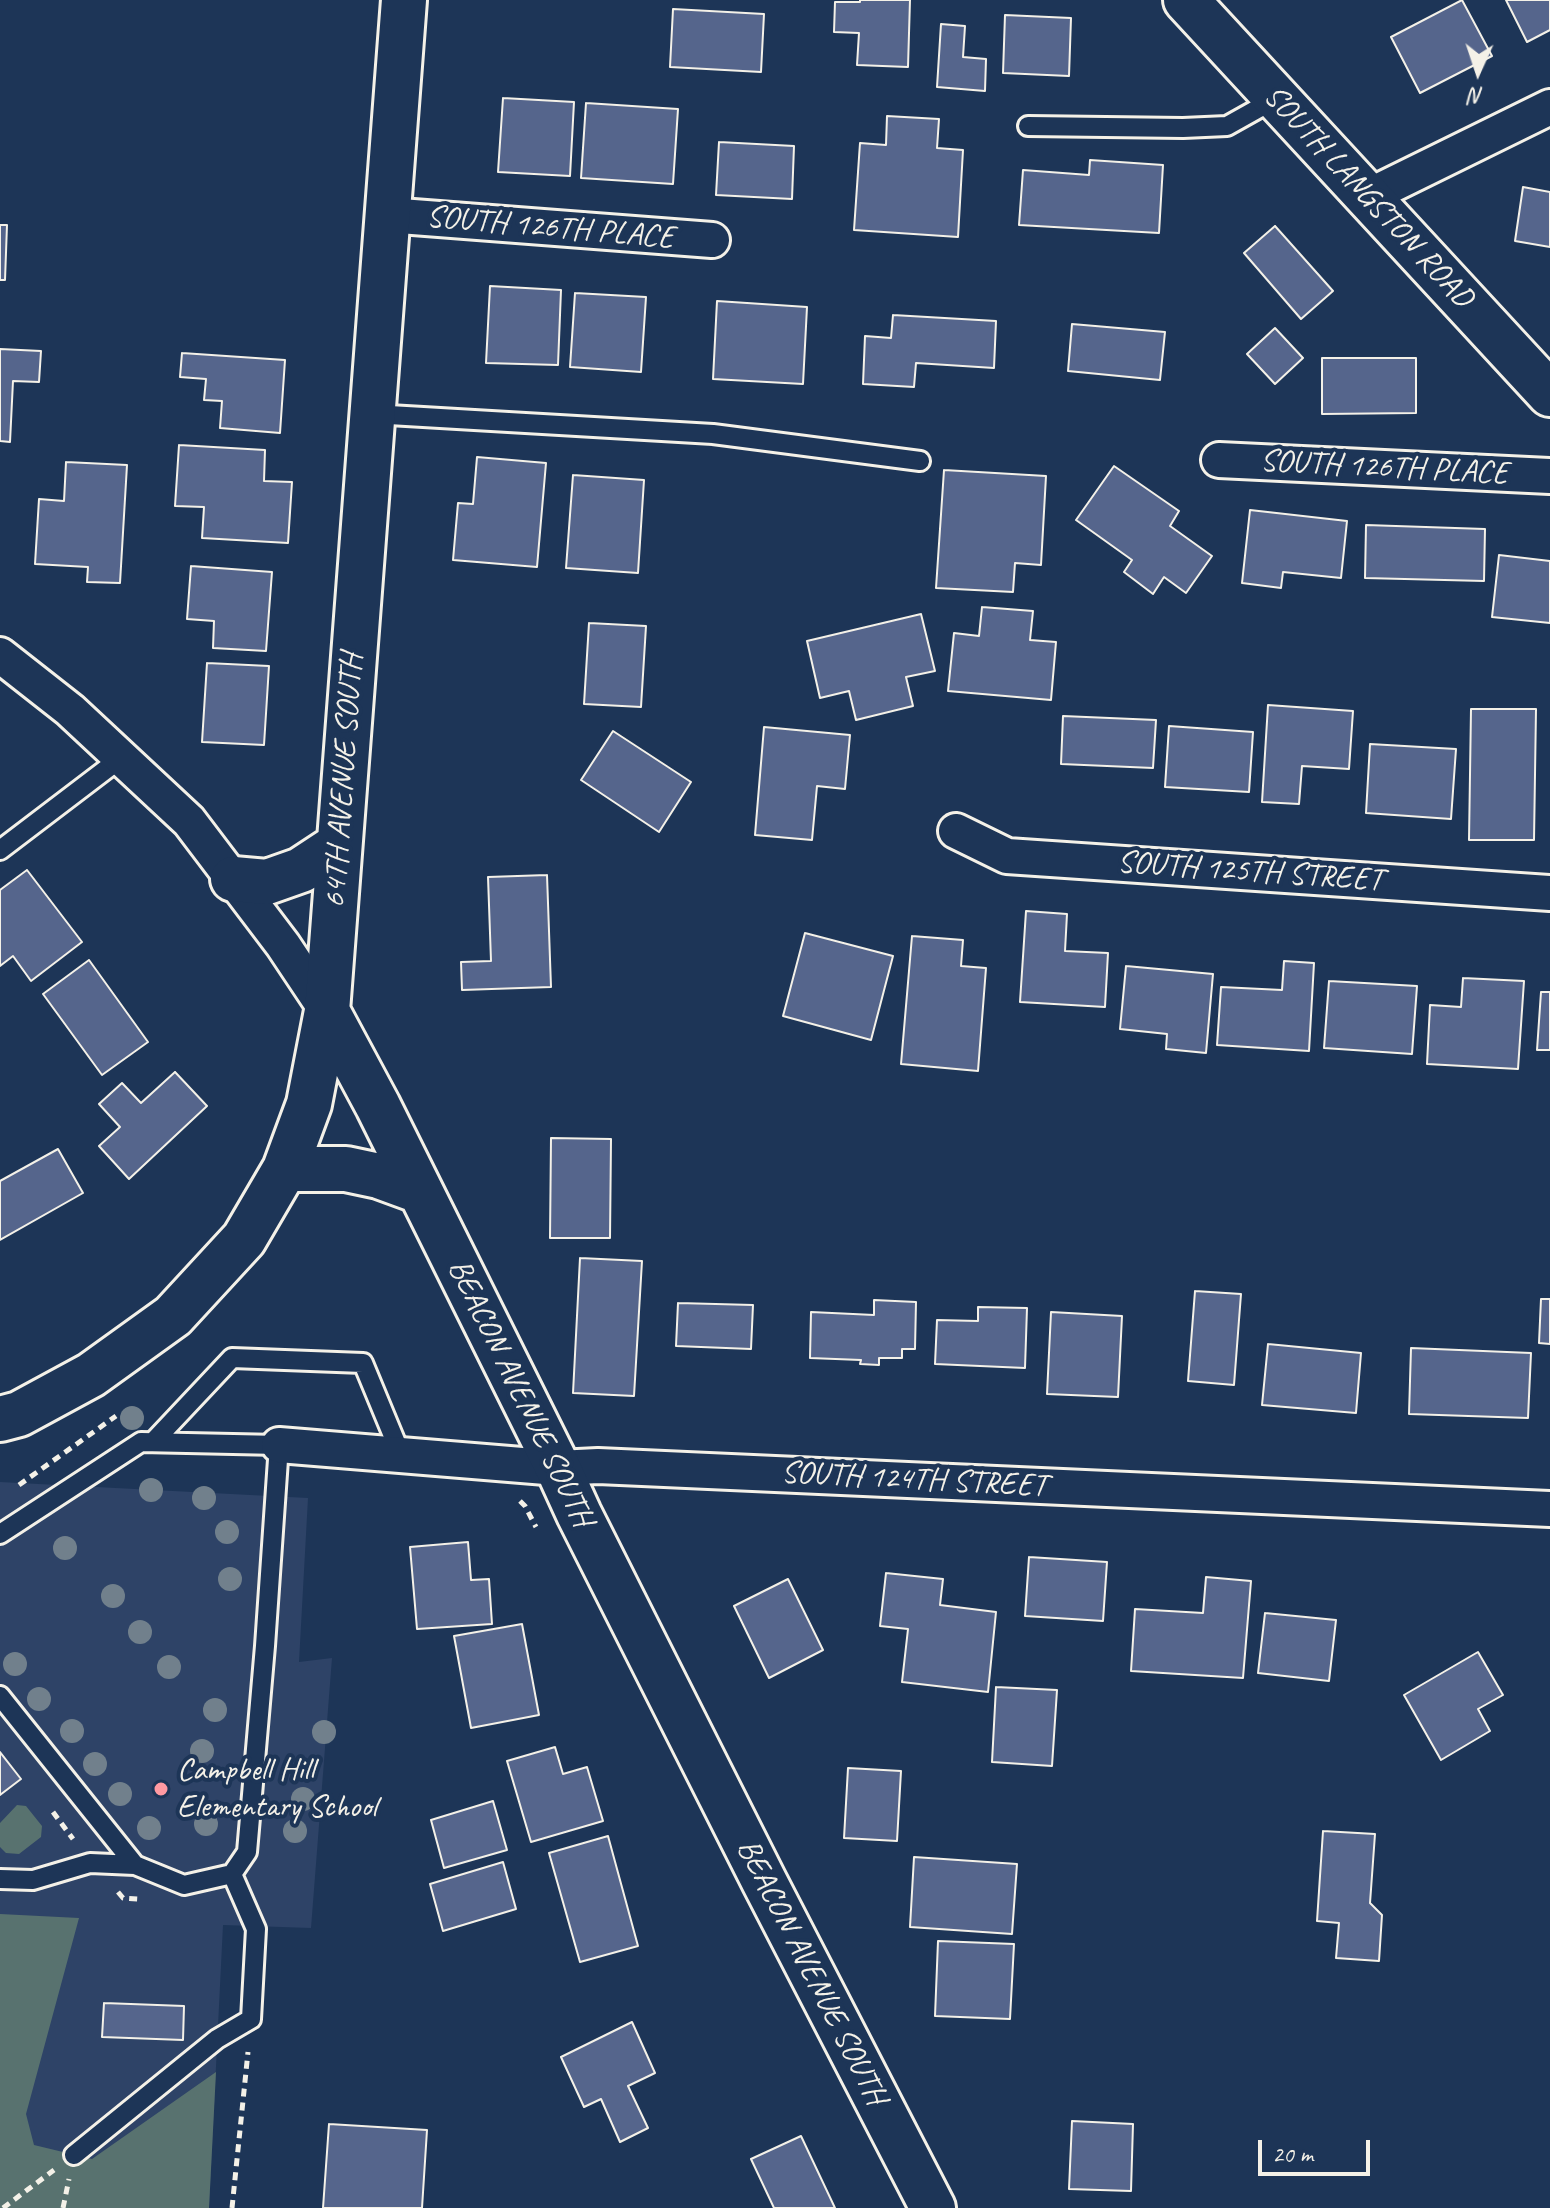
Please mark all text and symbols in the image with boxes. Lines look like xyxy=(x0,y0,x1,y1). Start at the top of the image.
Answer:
north arrow xyxy=(1438,32,1518,112)
street label: SOUTH LANGSTON ROAD xyxy=(1255,78,1481,316)
street label: SOUTH 126TH PLACE xyxy=(425,198,675,258)
street label: SOUTH 126TH PLACE xyxy=(1259,442,1509,494)
street label: 64TH AVENUE SOUTH xyxy=(316,652,372,910)
street label: SOUTH 125TH STREET xyxy=(1116,844,1384,900)
street label: BEACON AVENUE SOUTH xyxy=(439,1253,601,1533)
street label: SOUTH 124TH STREET xyxy=(780,1454,1048,1506)
place label: Campbell Hill Elementary School xyxy=(177,1752,377,1827)
marker: Campbell Hill Elementary School xyxy=(152,1780,170,1798)
street label: BEACON AVENUE SOUTH xyxy=(728,1833,894,2111)
scale bar xyxy=(1262,2124,1374,2174)
text: 20 m xyxy=(1272,2139,1313,2169)

